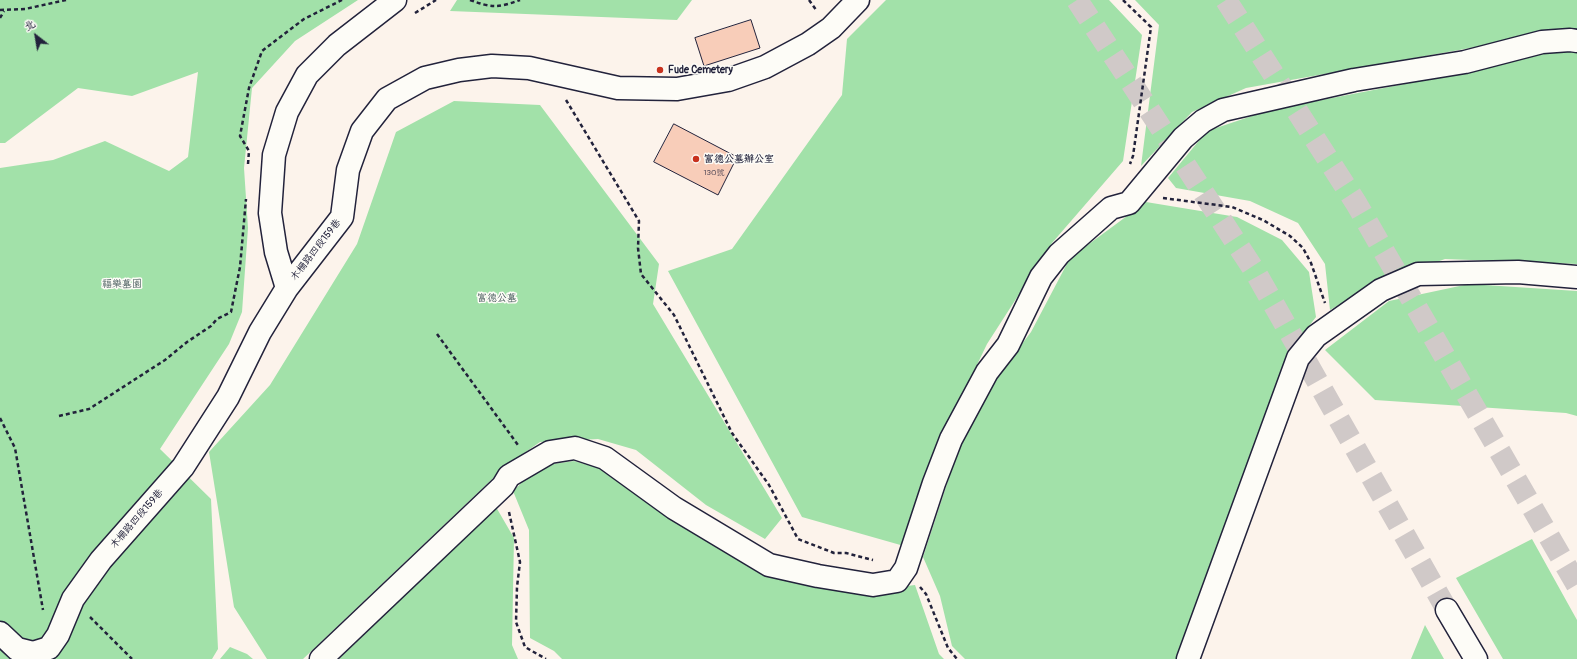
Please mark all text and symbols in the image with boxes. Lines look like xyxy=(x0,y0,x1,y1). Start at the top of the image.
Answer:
north arrow xyxy=(16,16,56,56)
text: 北 xyxy=(21,17,38,34)
place label: Fude Cemetery xyxy=(668,64,733,76)
marker: Fude Cemetery xyxy=(655,65,665,75)
place label: 富德公墓辦公室 xyxy=(704,153,774,165)
marker: 富德公墓辦公室 xyxy=(691,154,701,164)
house number: 130號 xyxy=(703,168,725,178)
street label: 木柵路四段159巷 xyxy=(288,217,344,283)
park label: 福樂墓園 xyxy=(102,278,142,290)
park label: 富德公墓 xyxy=(477,292,517,304)
street label: 木柵路四段159巷 xyxy=(108,487,166,551)

